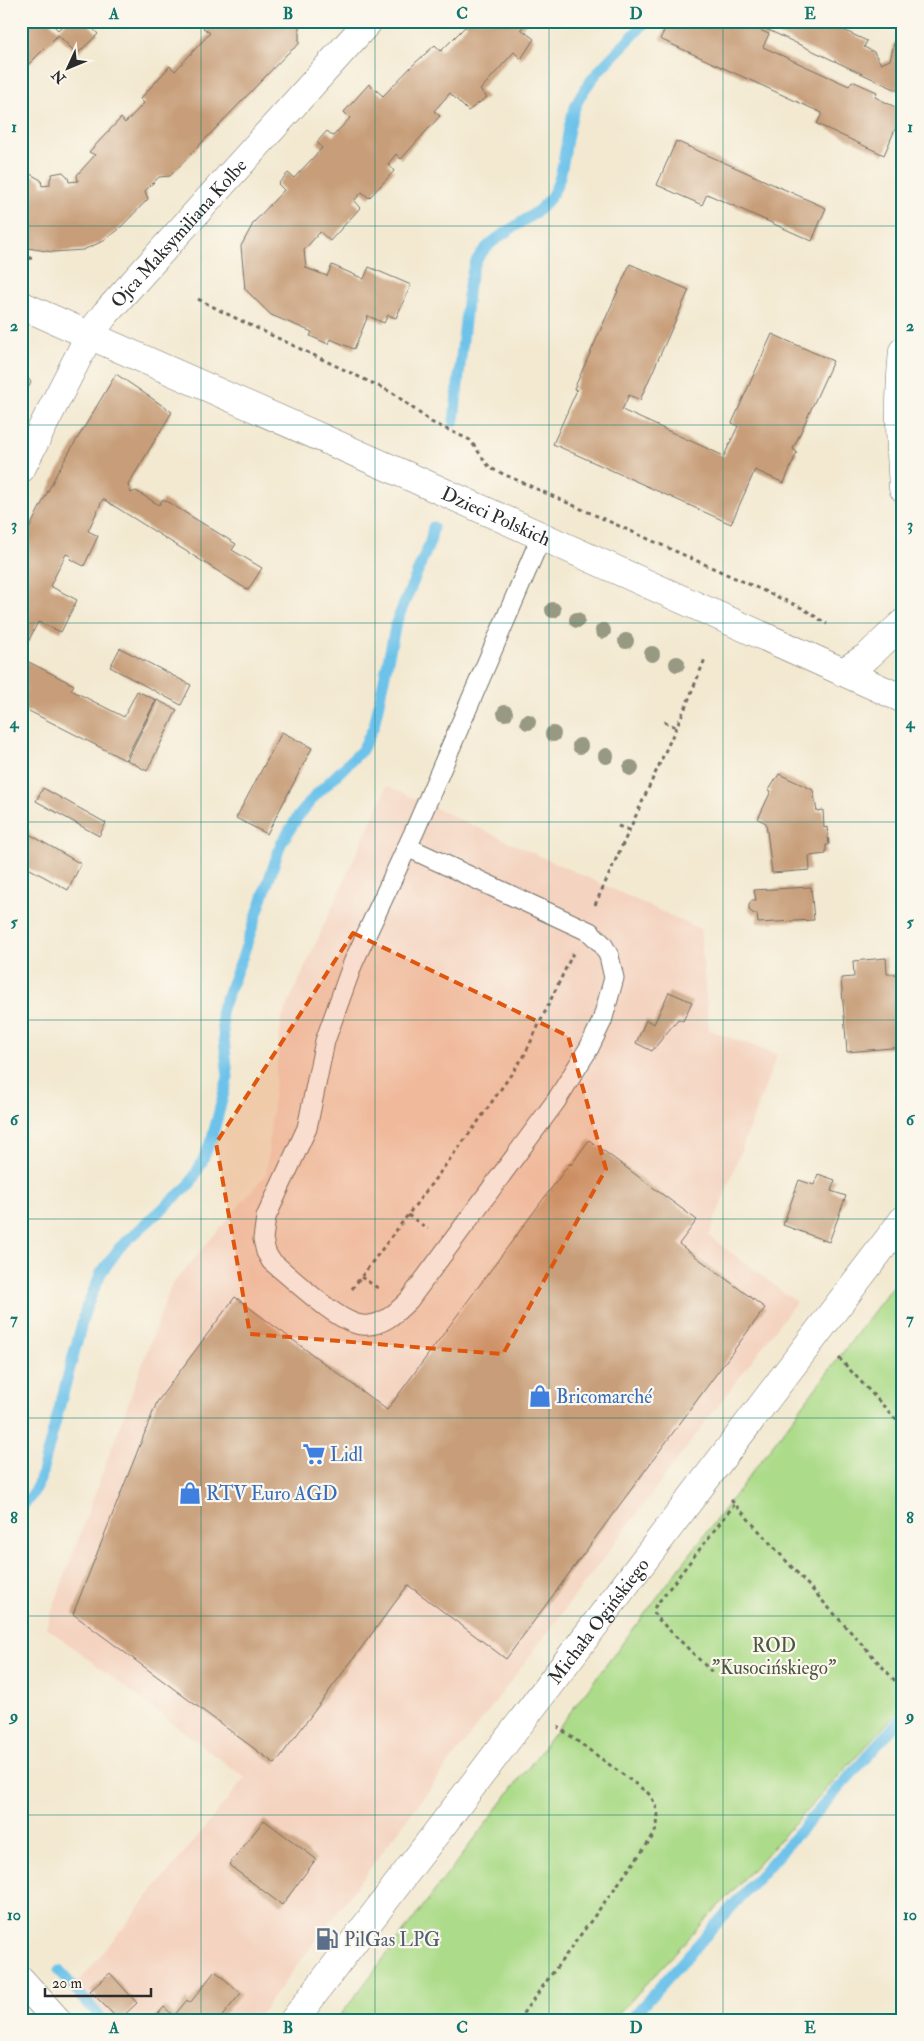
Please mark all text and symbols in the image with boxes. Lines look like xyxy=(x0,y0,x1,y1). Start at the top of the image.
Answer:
text: A xyxy=(108,4,120,24)
text: B xyxy=(283,4,293,24)
text: C xyxy=(456,4,468,24)
text: D xyxy=(629,4,643,24)
text: E xyxy=(804,4,816,24)
north arrow xyxy=(42,42,92,92)
text: N xyxy=(48,66,70,88)
text: 1 xyxy=(11,117,17,137)
text: 1 xyxy=(907,117,913,137)
street label: Ojca Maksymiliana Kolbe xyxy=(106,154,252,313)
text: 2 xyxy=(10,316,18,336)
text: 2 xyxy=(906,316,914,336)
street label: Dzieci Polskich xyxy=(438,482,554,552)
text: 3 xyxy=(11,515,17,535)
text: 3 xyxy=(907,515,913,535)
text: 4 xyxy=(9,713,20,733)
text: 4 xyxy=(905,713,916,733)
text: 5 xyxy=(10,912,18,932)
text: 5 xyxy=(906,912,914,932)
text: 6 xyxy=(10,1110,20,1130)
text: 6 xyxy=(906,1110,916,1130)
text: 7 xyxy=(10,1309,18,1329)
text: 7 xyxy=(906,1309,914,1329)
shop icon: Bricomarché xyxy=(527,1383,553,1409)
place label: Bricomarché xyxy=(556,1385,652,1409)
supermarket icon: Lidl xyxy=(301,1441,327,1467)
place label: Lidl xyxy=(330,1443,363,1467)
shop icon: RTV Euro AGD xyxy=(177,1480,203,1506)
place label: RTV Euro AGD xyxy=(206,1482,338,1506)
text: 8 xyxy=(10,1508,18,1528)
text: 8 xyxy=(906,1508,914,1528)
street label: Michała Ogińskiego xyxy=(543,1553,655,1689)
park label: ROD "Kusocińskiego" xyxy=(712,1634,836,1680)
text: 9 xyxy=(8,1706,18,1726)
text: 9 xyxy=(904,1706,914,1726)
text: 10 xyxy=(7,1905,21,1925)
text: 10 xyxy=(903,1905,917,1925)
fuel station icon: PilGas LPG xyxy=(314,1926,340,1952)
place label: PilGas LPG xyxy=(344,1928,440,1952)
scale bar xyxy=(45,1966,151,1998)
text: 20 m xyxy=(52,1974,82,1993)
text: A xyxy=(108,2018,120,2038)
text: B xyxy=(283,2018,293,2038)
text: C xyxy=(456,2018,468,2038)
text: D xyxy=(629,2018,643,2038)
text: E xyxy=(804,2018,816,2038)

